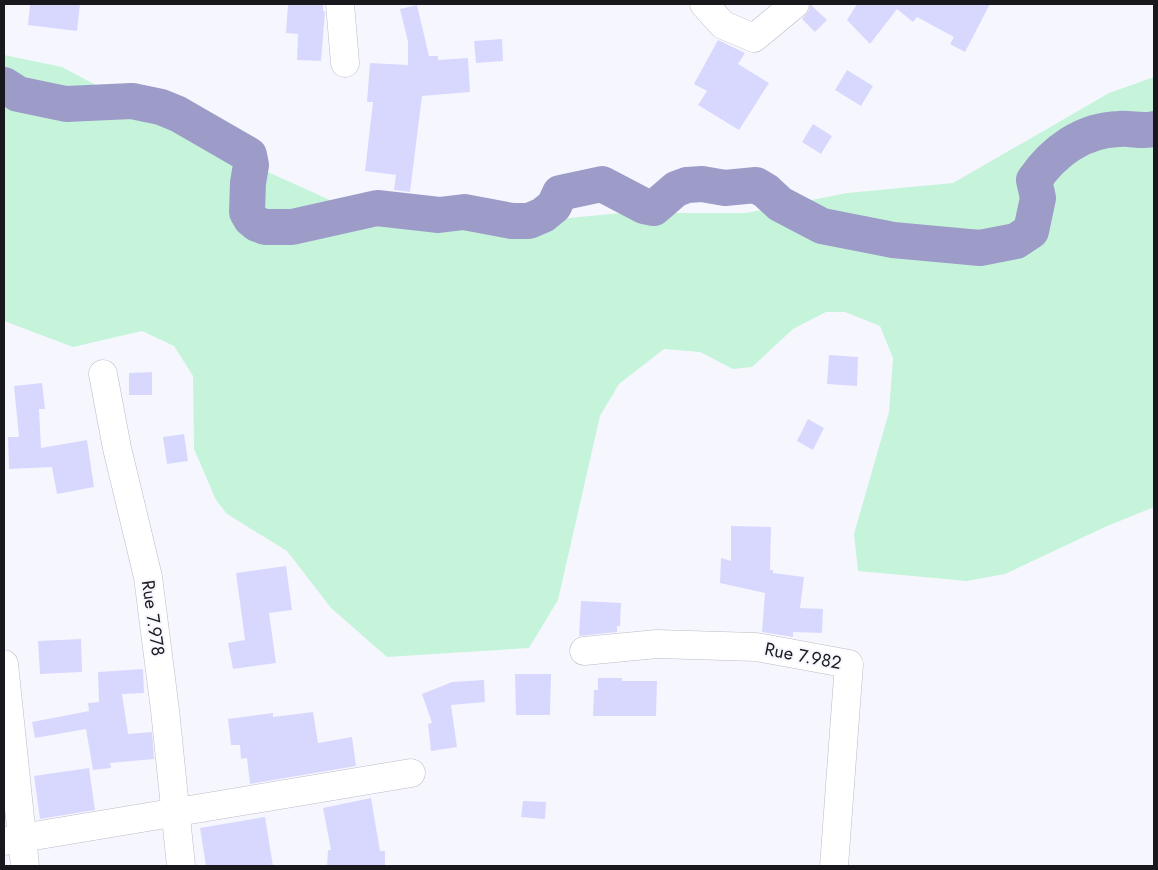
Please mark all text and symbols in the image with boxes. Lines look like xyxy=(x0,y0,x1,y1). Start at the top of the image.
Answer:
street label: Rue 7.978 xyxy=(135,578,171,658)
street label: Rue 7.982 xyxy=(762,636,844,676)

